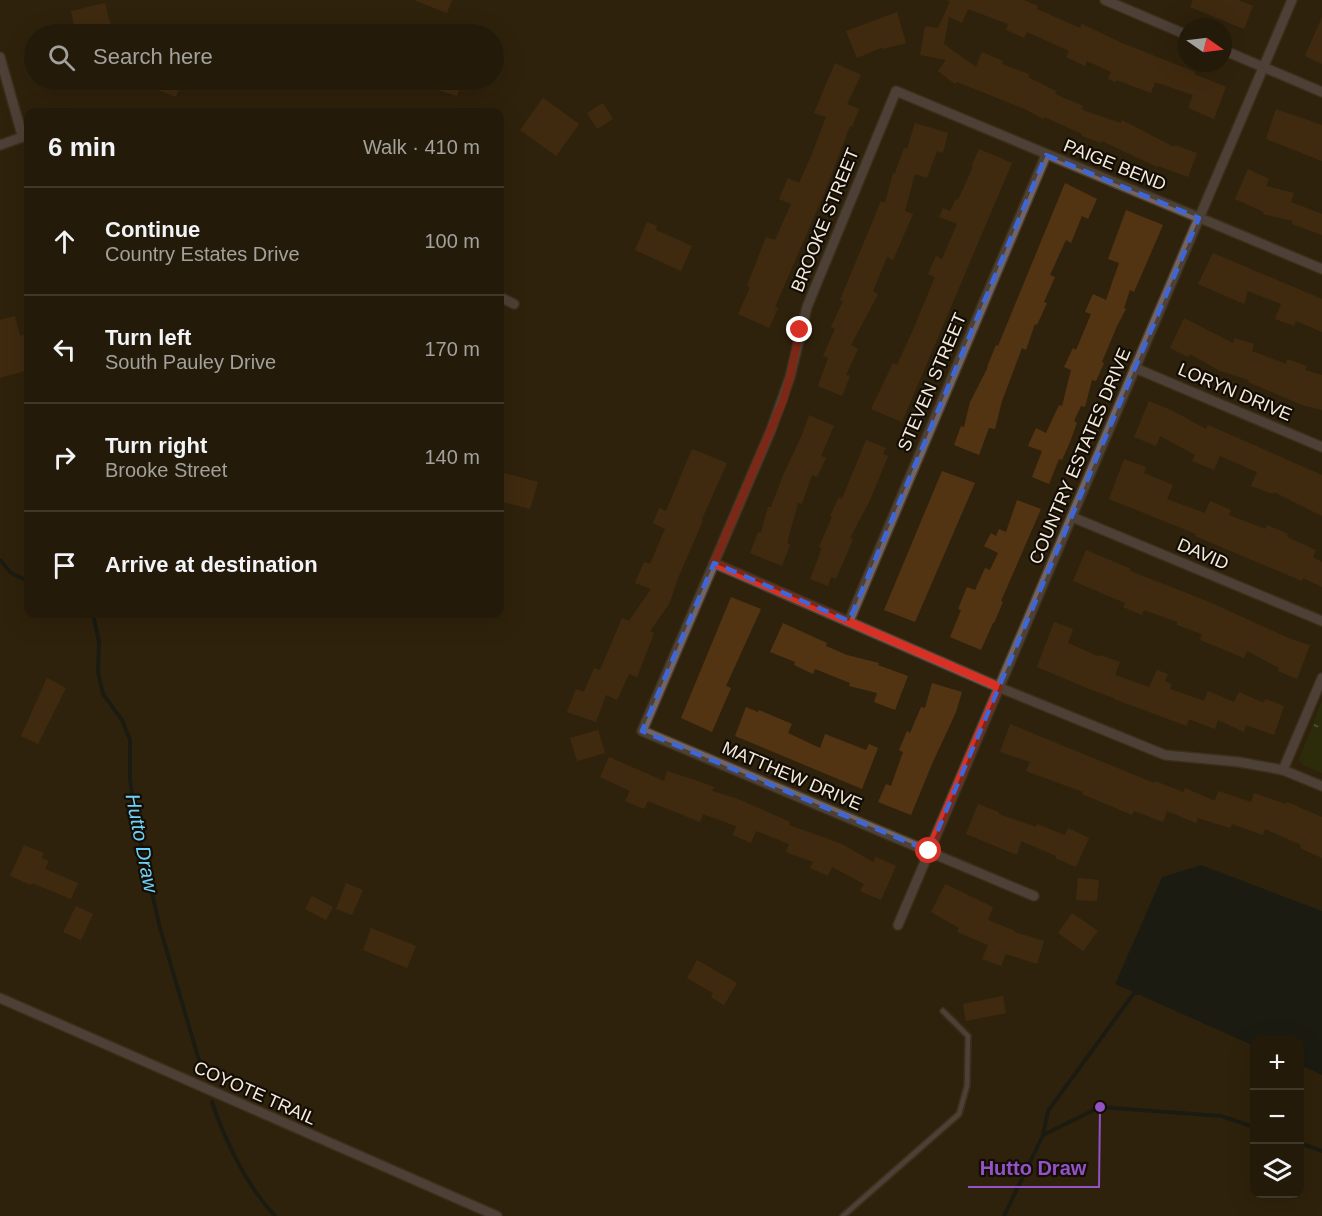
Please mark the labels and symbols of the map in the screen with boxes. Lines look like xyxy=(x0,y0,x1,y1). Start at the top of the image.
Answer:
north arrow xyxy=(1178,18,1232,72)
street label: PAIGE BEND xyxy=(1061,135,1169,195)
street label: BROOKE STREET xyxy=(787,145,863,295)
street label: STEVEN STREET xyxy=(894,310,970,454)
route end xyxy=(786,316,812,342)
street label: COUNTRY ESTATES DRIVE xyxy=(1025,345,1135,567)
street label: LORYN DRIVE xyxy=(1175,359,1295,425)
street label: DAVID xyxy=(1174,534,1232,574)
street label: MATTHEW DRIVE xyxy=(719,738,865,814)
water label: Hutto Draw xyxy=(122,792,163,896)
route start xyxy=(915,837,941,863)
street label: COYOTE TRAIL xyxy=(191,1057,319,1129)
callout: Hutto Draw xyxy=(968,1149,1099,1187)
text: Hutto Draw xyxy=(980,1157,1087,1179)

